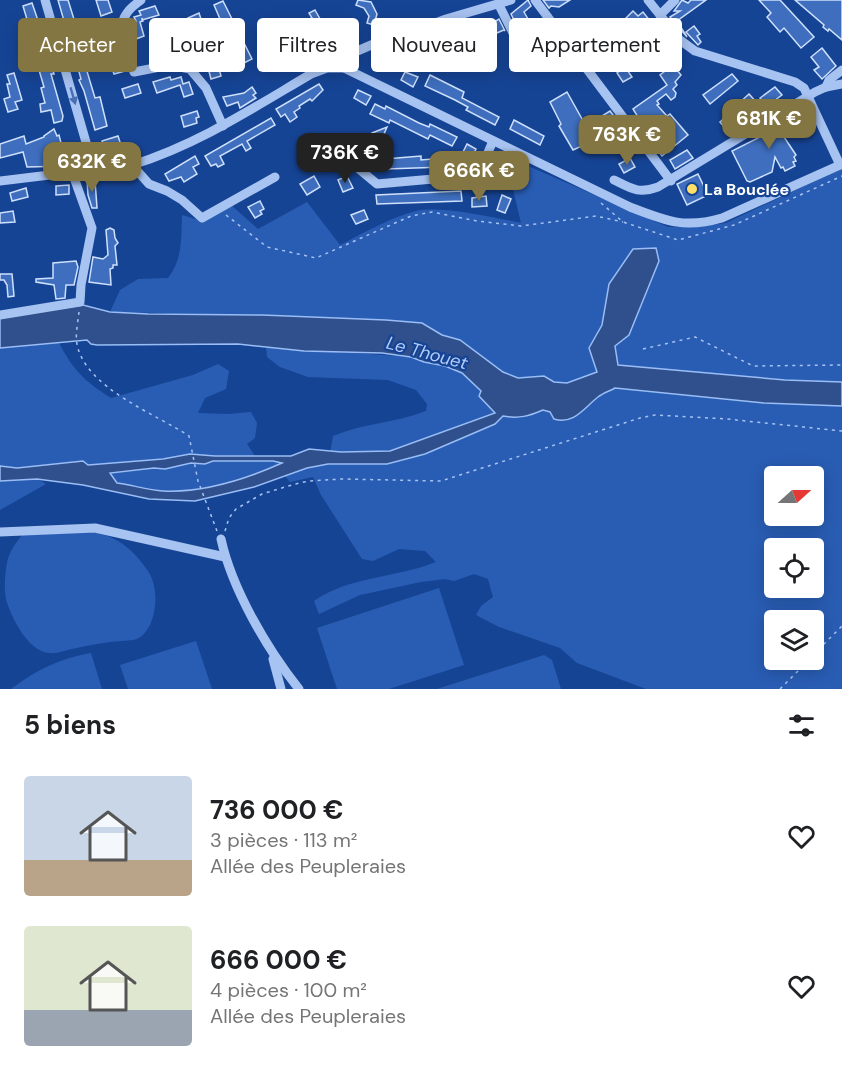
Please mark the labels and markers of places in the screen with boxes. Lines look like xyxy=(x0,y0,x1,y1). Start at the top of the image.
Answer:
pin: 681K € xyxy=(720,99,818,150)
pin: 763K € xyxy=(578,115,676,166)
pin: 736K € xyxy=(296,133,394,184)
pin: 632K € xyxy=(43,142,141,193)
pin: 666K € xyxy=(430,151,528,202)
place label: La Bouclée xyxy=(704,179,789,200)
marker: La Bouclée xyxy=(685,182,699,196)

